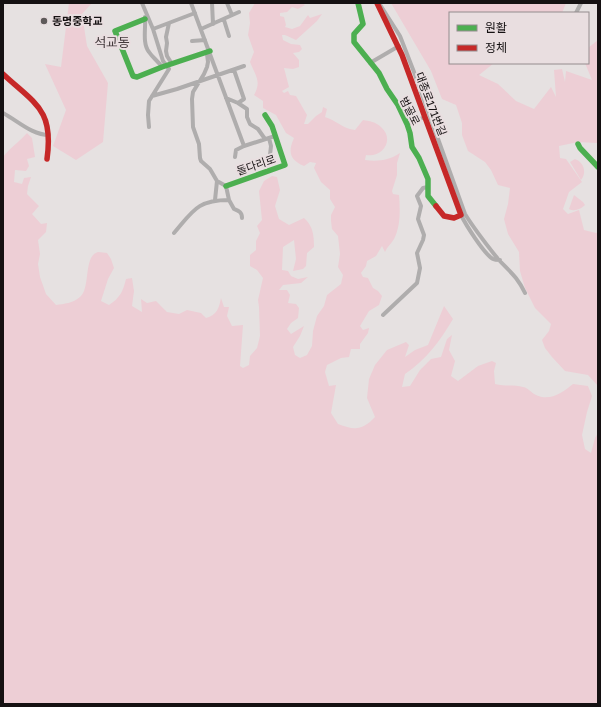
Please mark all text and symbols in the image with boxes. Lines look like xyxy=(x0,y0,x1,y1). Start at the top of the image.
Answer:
legend xyxy=(449,12,589,64)
place label: 동명중학교 xyxy=(52,14,103,27)
marker: 동명중학교 xyxy=(39,16,49,26)
text: 원활 xyxy=(485,20,507,35)
district label: 석교동 xyxy=(94,34,130,50)
text: 정체 xyxy=(485,40,507,55)
street label: 대종로171번길 xyxy=(413,70,450,137)
street label: 범골로 xyxy=(398,94,423,127)
street label: 돌다리로 xyxy=(235,152,277,177)

